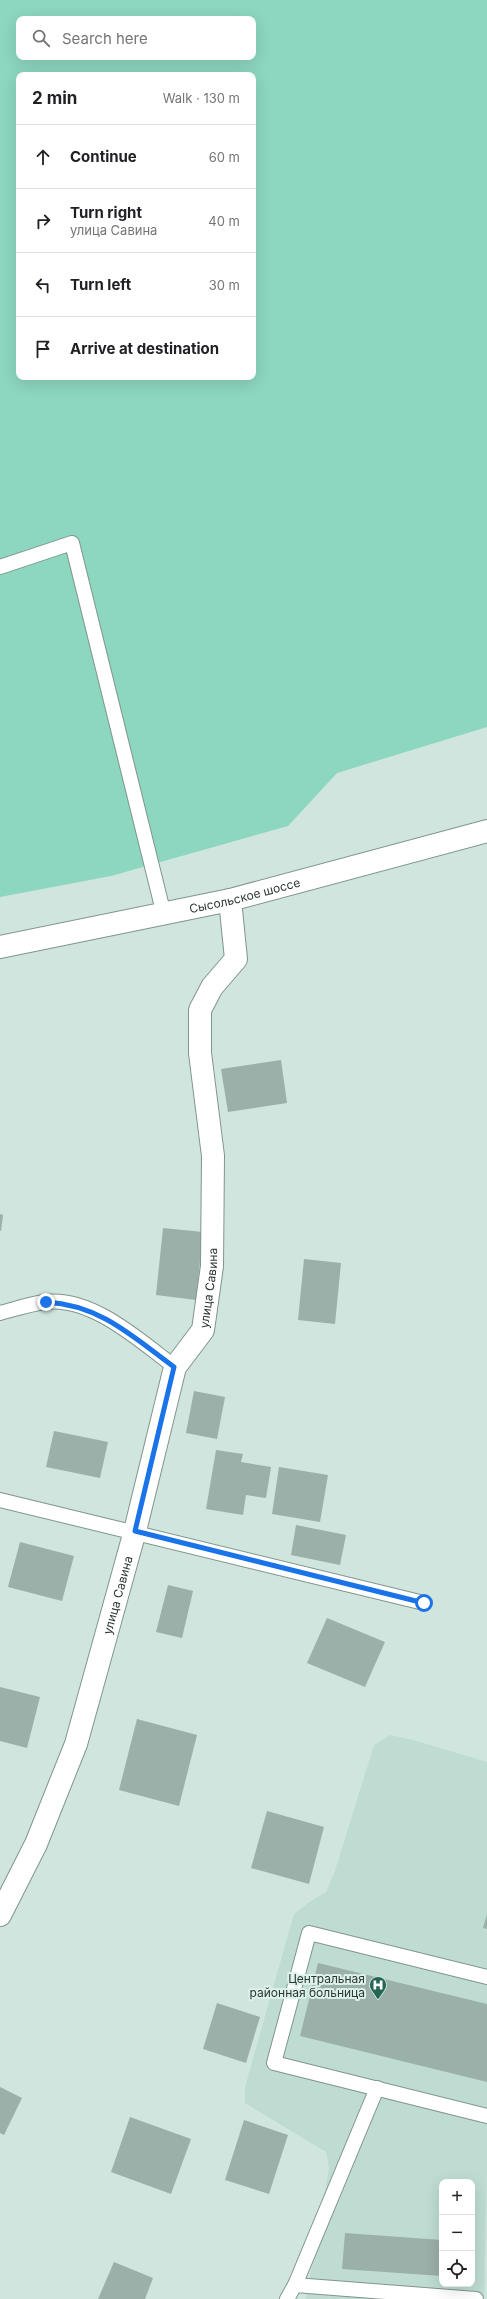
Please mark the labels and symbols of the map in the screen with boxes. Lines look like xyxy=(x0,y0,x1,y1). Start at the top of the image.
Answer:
street label: Сысольское шоссе xyxy=(188,874,302,916)
street label: улица Савина xyxy=(196,1248,220,1329)
route end xyxy=(37,1293,55,1311)
street label: улица Савина xyxy=(99,1554,135,1636)
route start xyxy=(415,1594,433,1612)
place label: Центральная районная больница xyxy=(250,1971,365,2000)
hospital icon: Центральная районная больница xyxy=(368,1975,388,2000)

